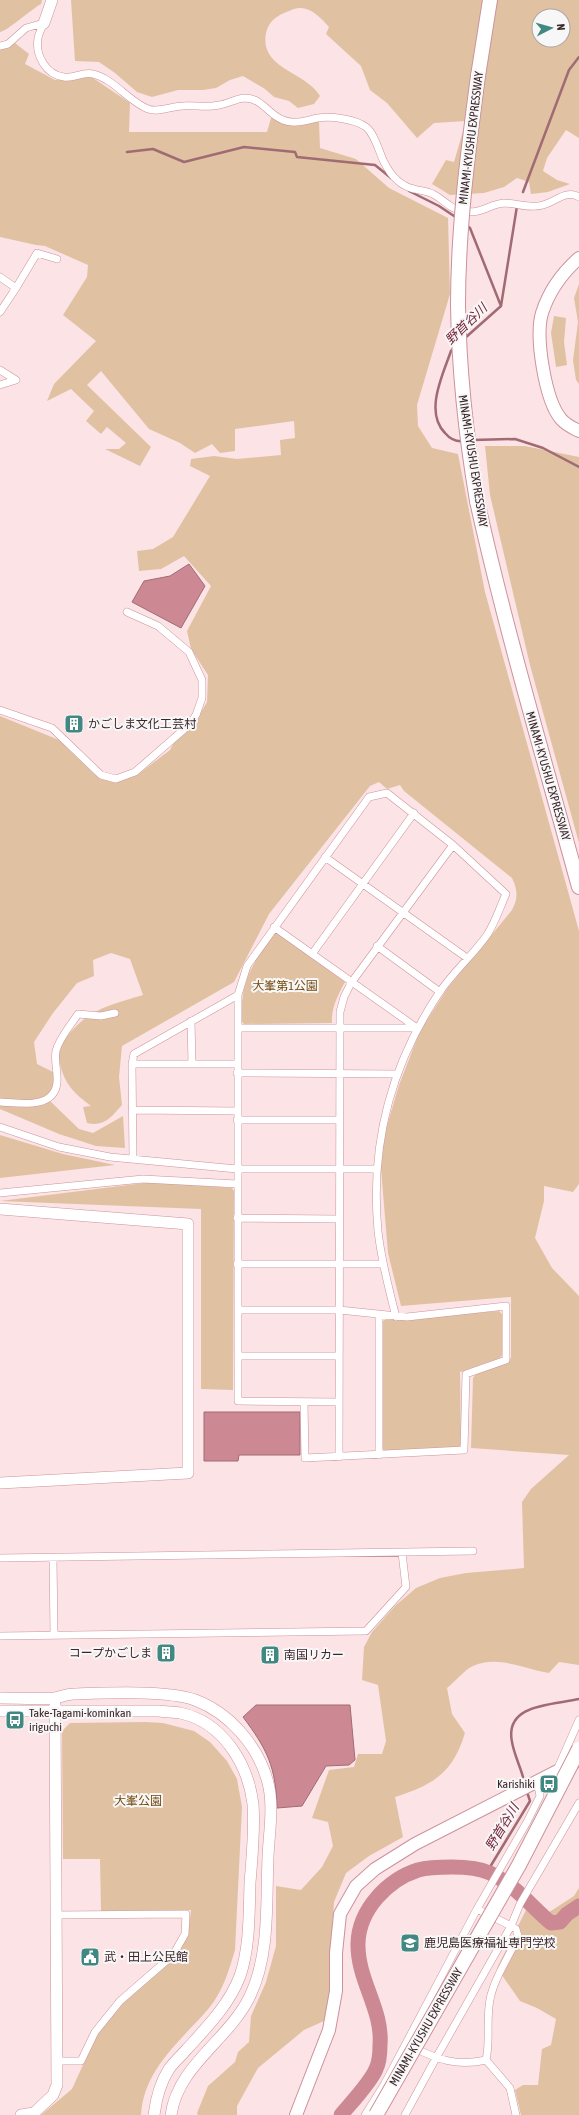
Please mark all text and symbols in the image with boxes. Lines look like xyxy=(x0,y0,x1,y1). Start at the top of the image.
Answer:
north arrow xyxy=(531,8,571,48)
text: N xyxy=(555,23,567,31)
street label: MINAMI-KYUSHU EXPRESSWAY xyxy=(456,70,486,205)
water label: 野首谷川 xyxy=(442,299,491,347)
street label: MINAMI-KYUSHU EXPRESSWAY xyxy=(456,394,490,529)
street label: MINAMI-KYUSHU EXPRESSWAY xyxy=(523,710,573,843)
building icon: かごしま文化工芸村 xyxy=(63,713,85,735)
place label: かごしま文化工芸村 xyxy=(88,717,197,731)
park label: 大峯第1公園 xyxy=(252,979,318,993)
building icon: コープかごしま xyxy=(155,1642,177,1664)
building icon: 南国リカー xyxy=(259,1644,281,1666)
place label: コープかごしま xyxy=(69,1646,152,1660)
place label: 南国リカー xyxy=(284,1648,344,1662)
place label: Take-Tagami-kominkan iriguchi xyxy=(29,1706,131,1734)
bus stop icon: Take-Tagami-kominkan iriguchi xyxy=(4,1709,26,1731)
bus stop icon: Karishiki xyxy=(538,1773,560,1795)
place label: Karishiki xyxy=(497,1777,535,1791)
park label: 大峯公園 xyxy=(114,1794,162,1808)
water label: 野首谷川 xyxy=(482,1799,523,1853)
school or university icon: 鹿児島医療福祉専門学校 xyxy=(399,1932,421,1954)
place label: 鹿児島医療福祉専門学校 xyxy=(424,1936,556,1950)
public building icon: 武・田上公民館 xyxy=(79,1946,101,1968)
place label: 武・田上公民館 xyxy=(104,1950,188,1964)
street label: MINAMI-KYUSHU EXPRESSWAY xyxy=(386,1965,466,2088)

